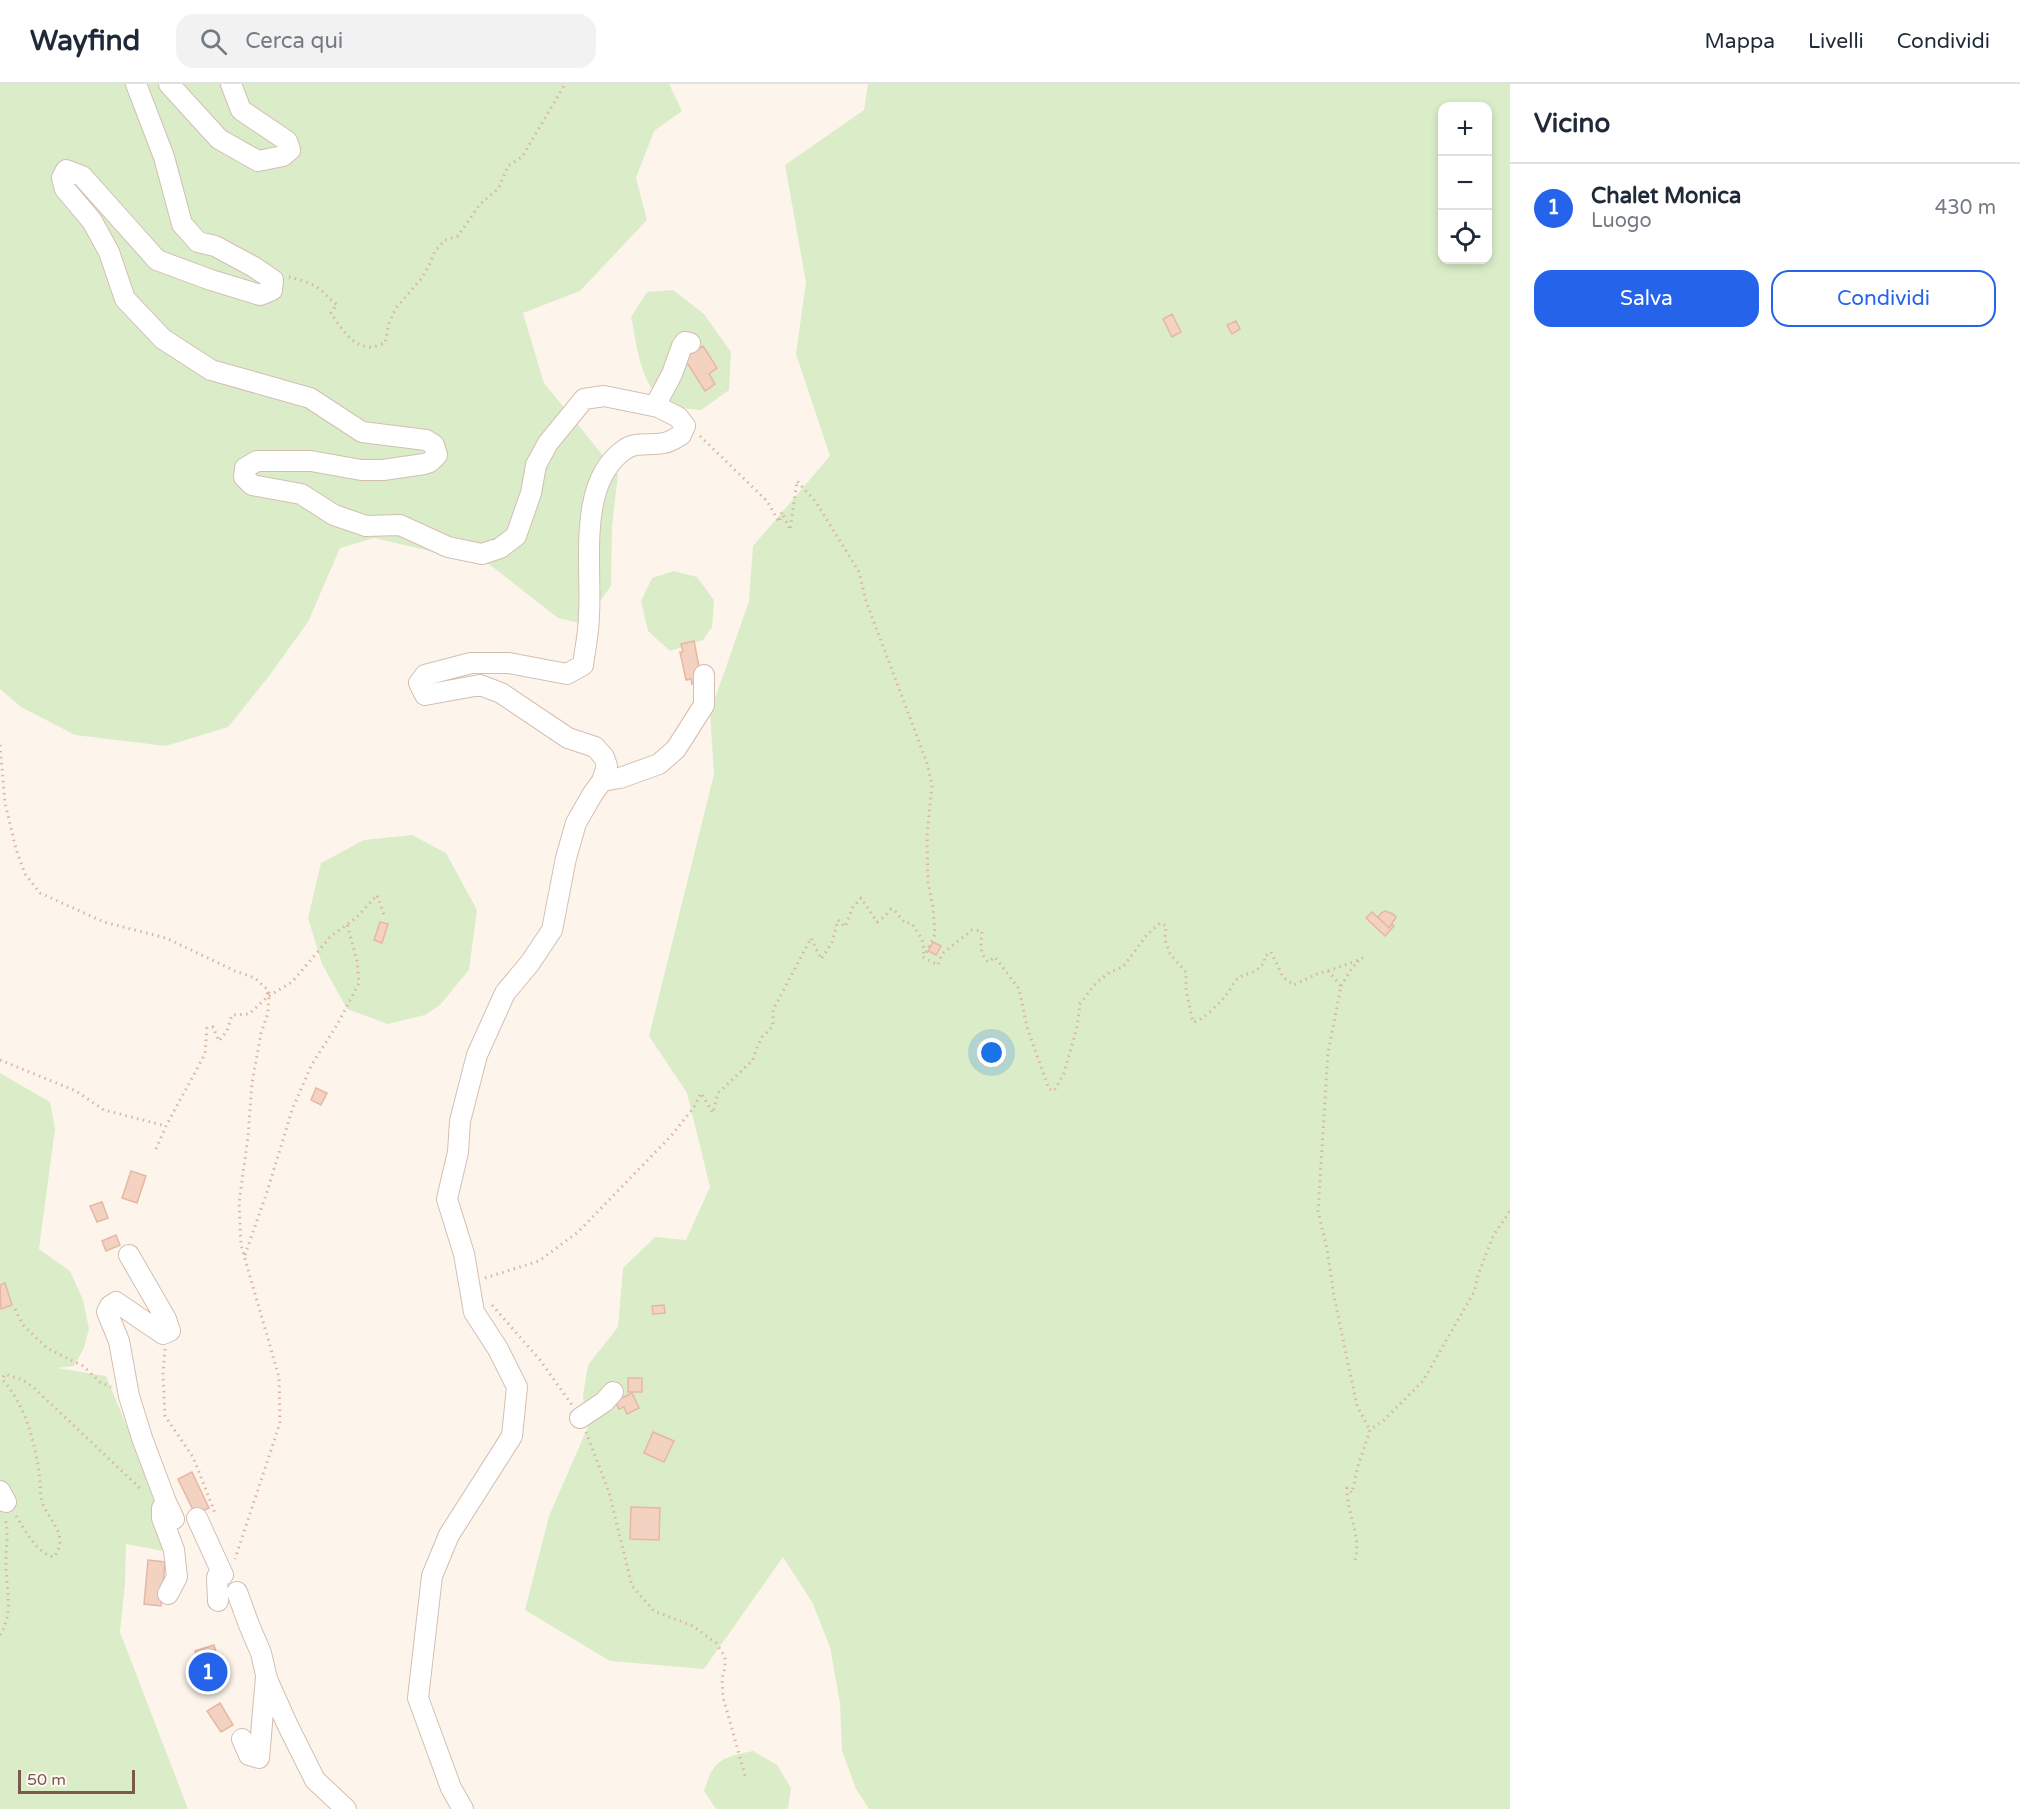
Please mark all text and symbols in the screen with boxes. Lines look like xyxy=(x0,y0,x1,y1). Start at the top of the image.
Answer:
search box xyxy=(176,14,596,68)
text: Wayfind xyxy=(30,24,140,58)
icon: search xyxy=(197,25,230,58)
text: Cerca qui xyxy=(245,28,343,54)
text: Mappa xyxy=(1705,29,1775,54)
text: Livelli xyxy=(1808,29,1864,54)
text: Condividi xyxy=(1897,29,1990,54)
map controls xyxy=(1438,102,1492,264)
button: + xyxy=(1438,102,1492,156)
text: Vicino xyxy=(1534,108,1610,139)
button: − xyxy=(1438,156,1492,210)
text: Chalet Monica xyxy=(1591,183,1741,209)
text: 1 xyxy=(1547,196,1560,220)
text: 430 m xyxy=(1935,196,1996,220)
text: Luogo xyxy=(1591,209,1652,233)
button: locate xyxy=(1438,210,1492,264)
button: Salva xyxy=(1534,270,1759,327)
button: Condividi xyxy=(1771,270,1996,327)
your location xyxy=(977,1038,1006,1067)
pin: 1 xyxy=(188,1650,228,1694)
scale bar xyxy=(18,1767,135,1794)
text: 50 m xyxy=(27,1770,66,1790)

